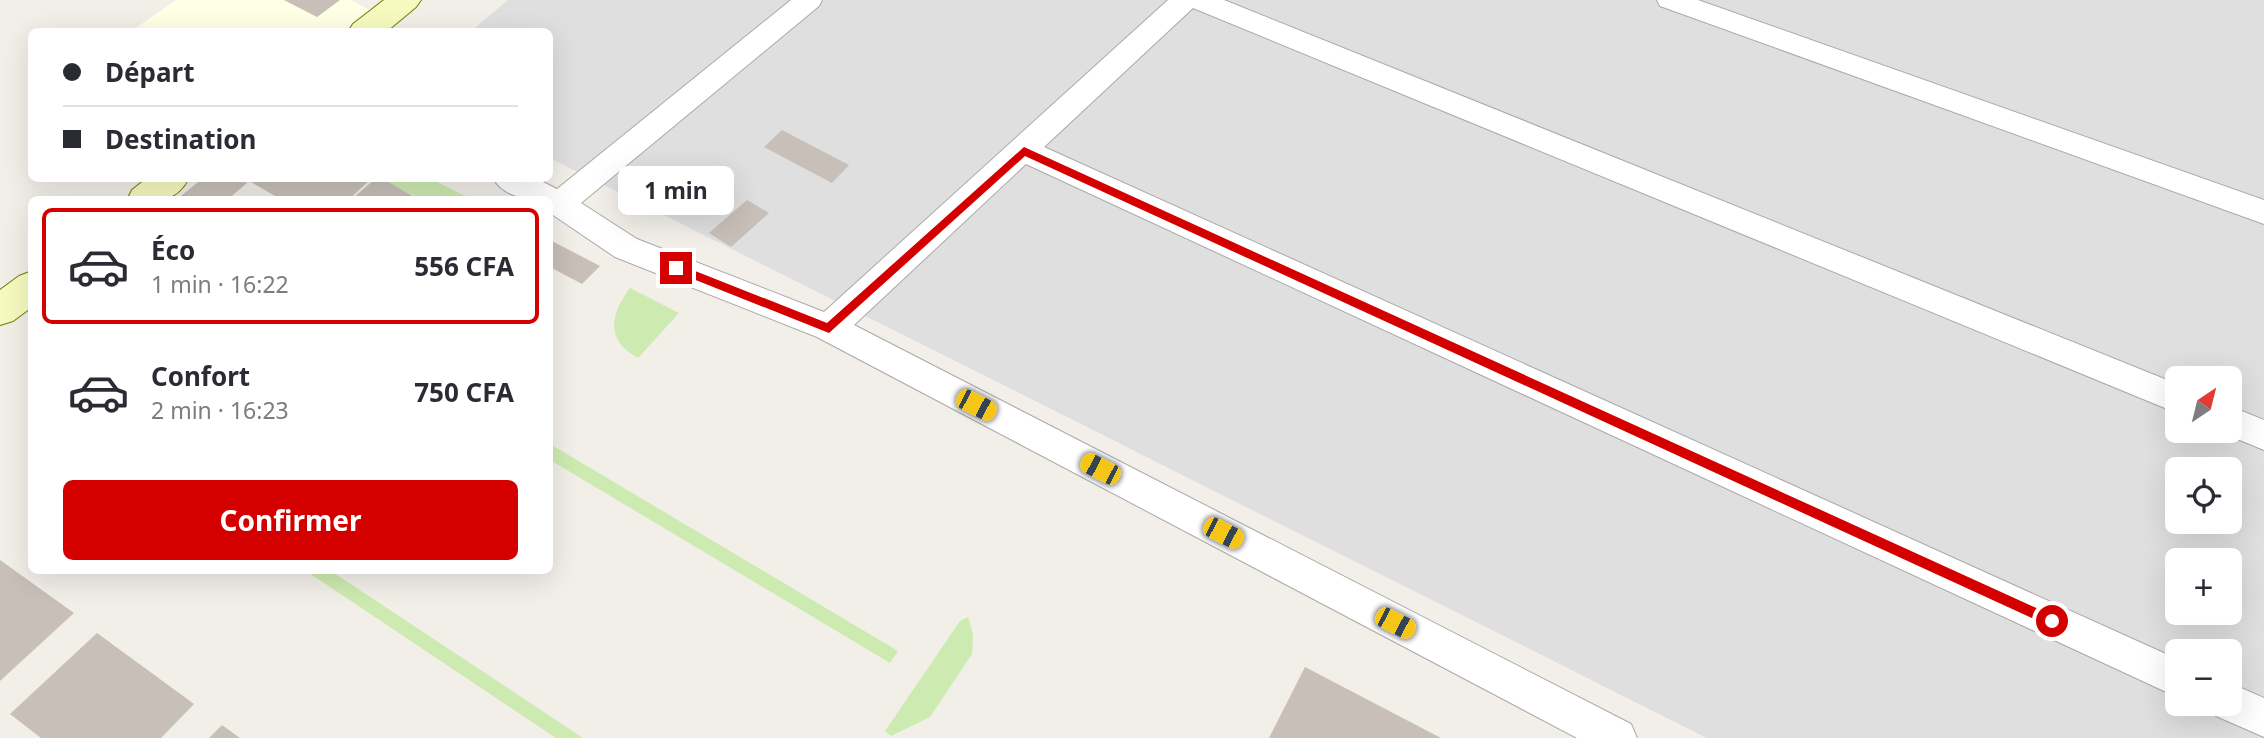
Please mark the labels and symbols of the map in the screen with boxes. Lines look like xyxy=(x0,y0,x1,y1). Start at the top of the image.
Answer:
callout: 1 min xyxy=(618,166,734,216)
route end xyxy=(660,252,692,284)
north arrow xyxy=(2165,366,2242,443)
car xyxy=(953,386,1000,424)
car xyxy=(1077,450,1124,488)
car xyxy=(1200,514,1247,552)
car xyxy=(1372,604,1419,642)
route start xyxy=(2036,605,2068,637)

